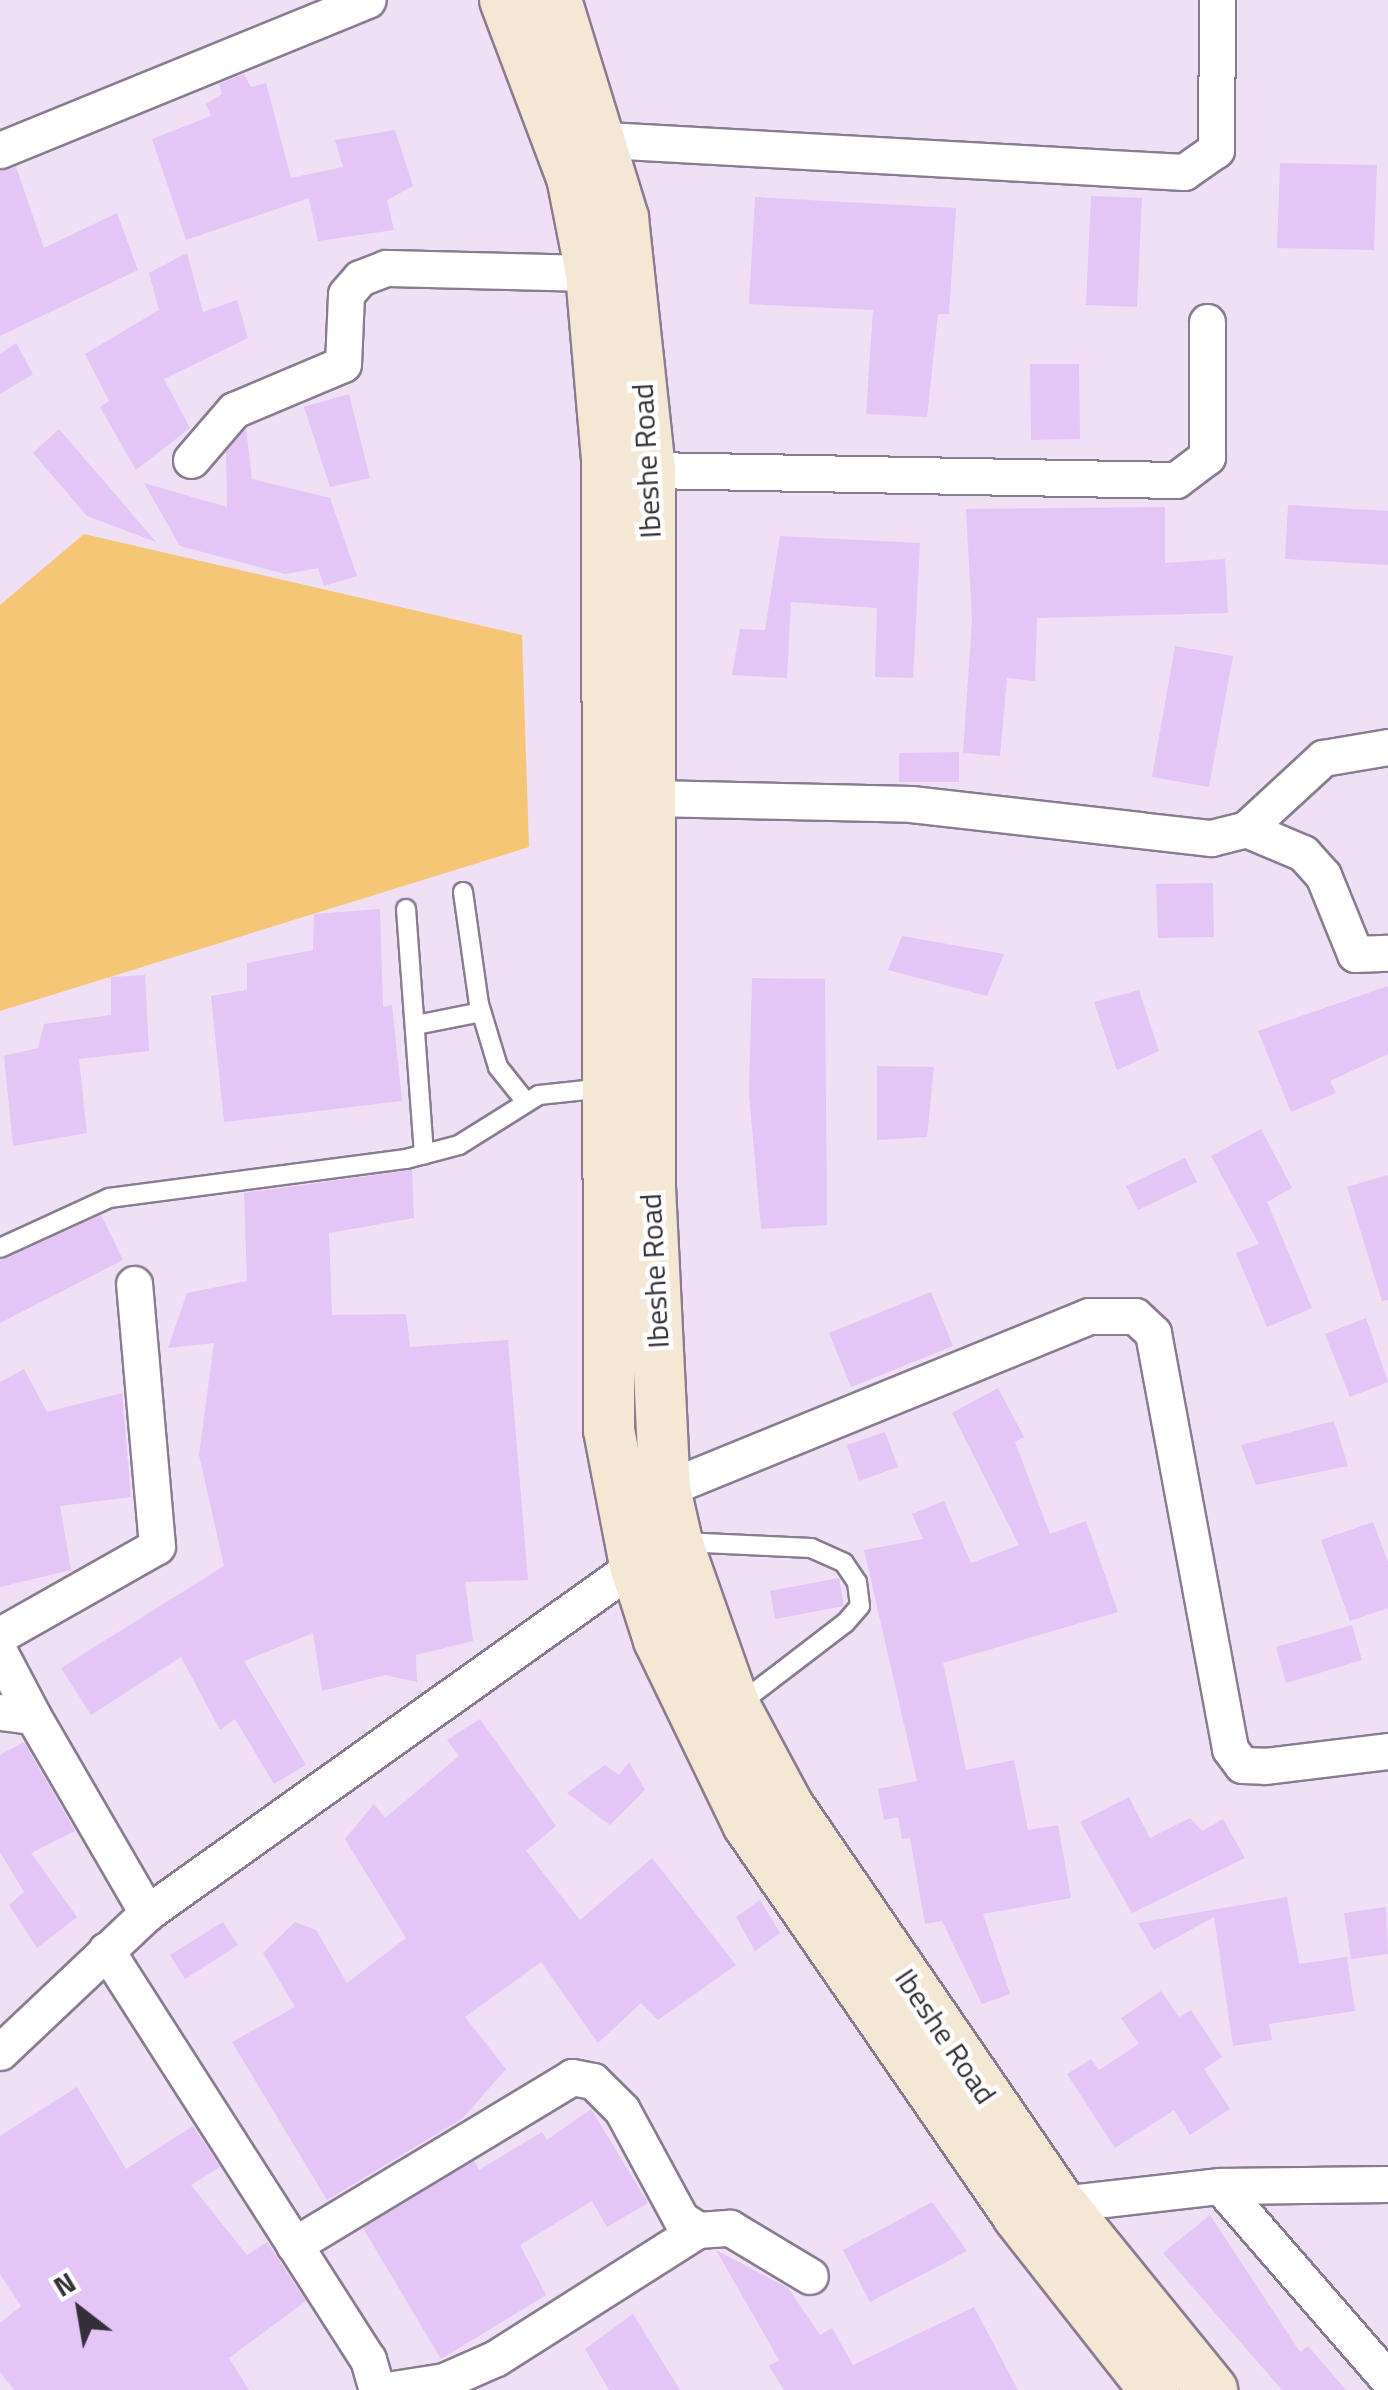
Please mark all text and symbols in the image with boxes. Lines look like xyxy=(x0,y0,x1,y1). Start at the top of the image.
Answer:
street label: Ibeshe Road xyxy=(624,383,668,539)
street label: Ibeshe Road xyxy=(632,1193,676,1349)
street label: Ibeshe Road xyxy=(888,1962,1004,2110)
north arrow xyxy=(30,2260,130,2360)
text: N xyxy=(45,2260,84,2307)

